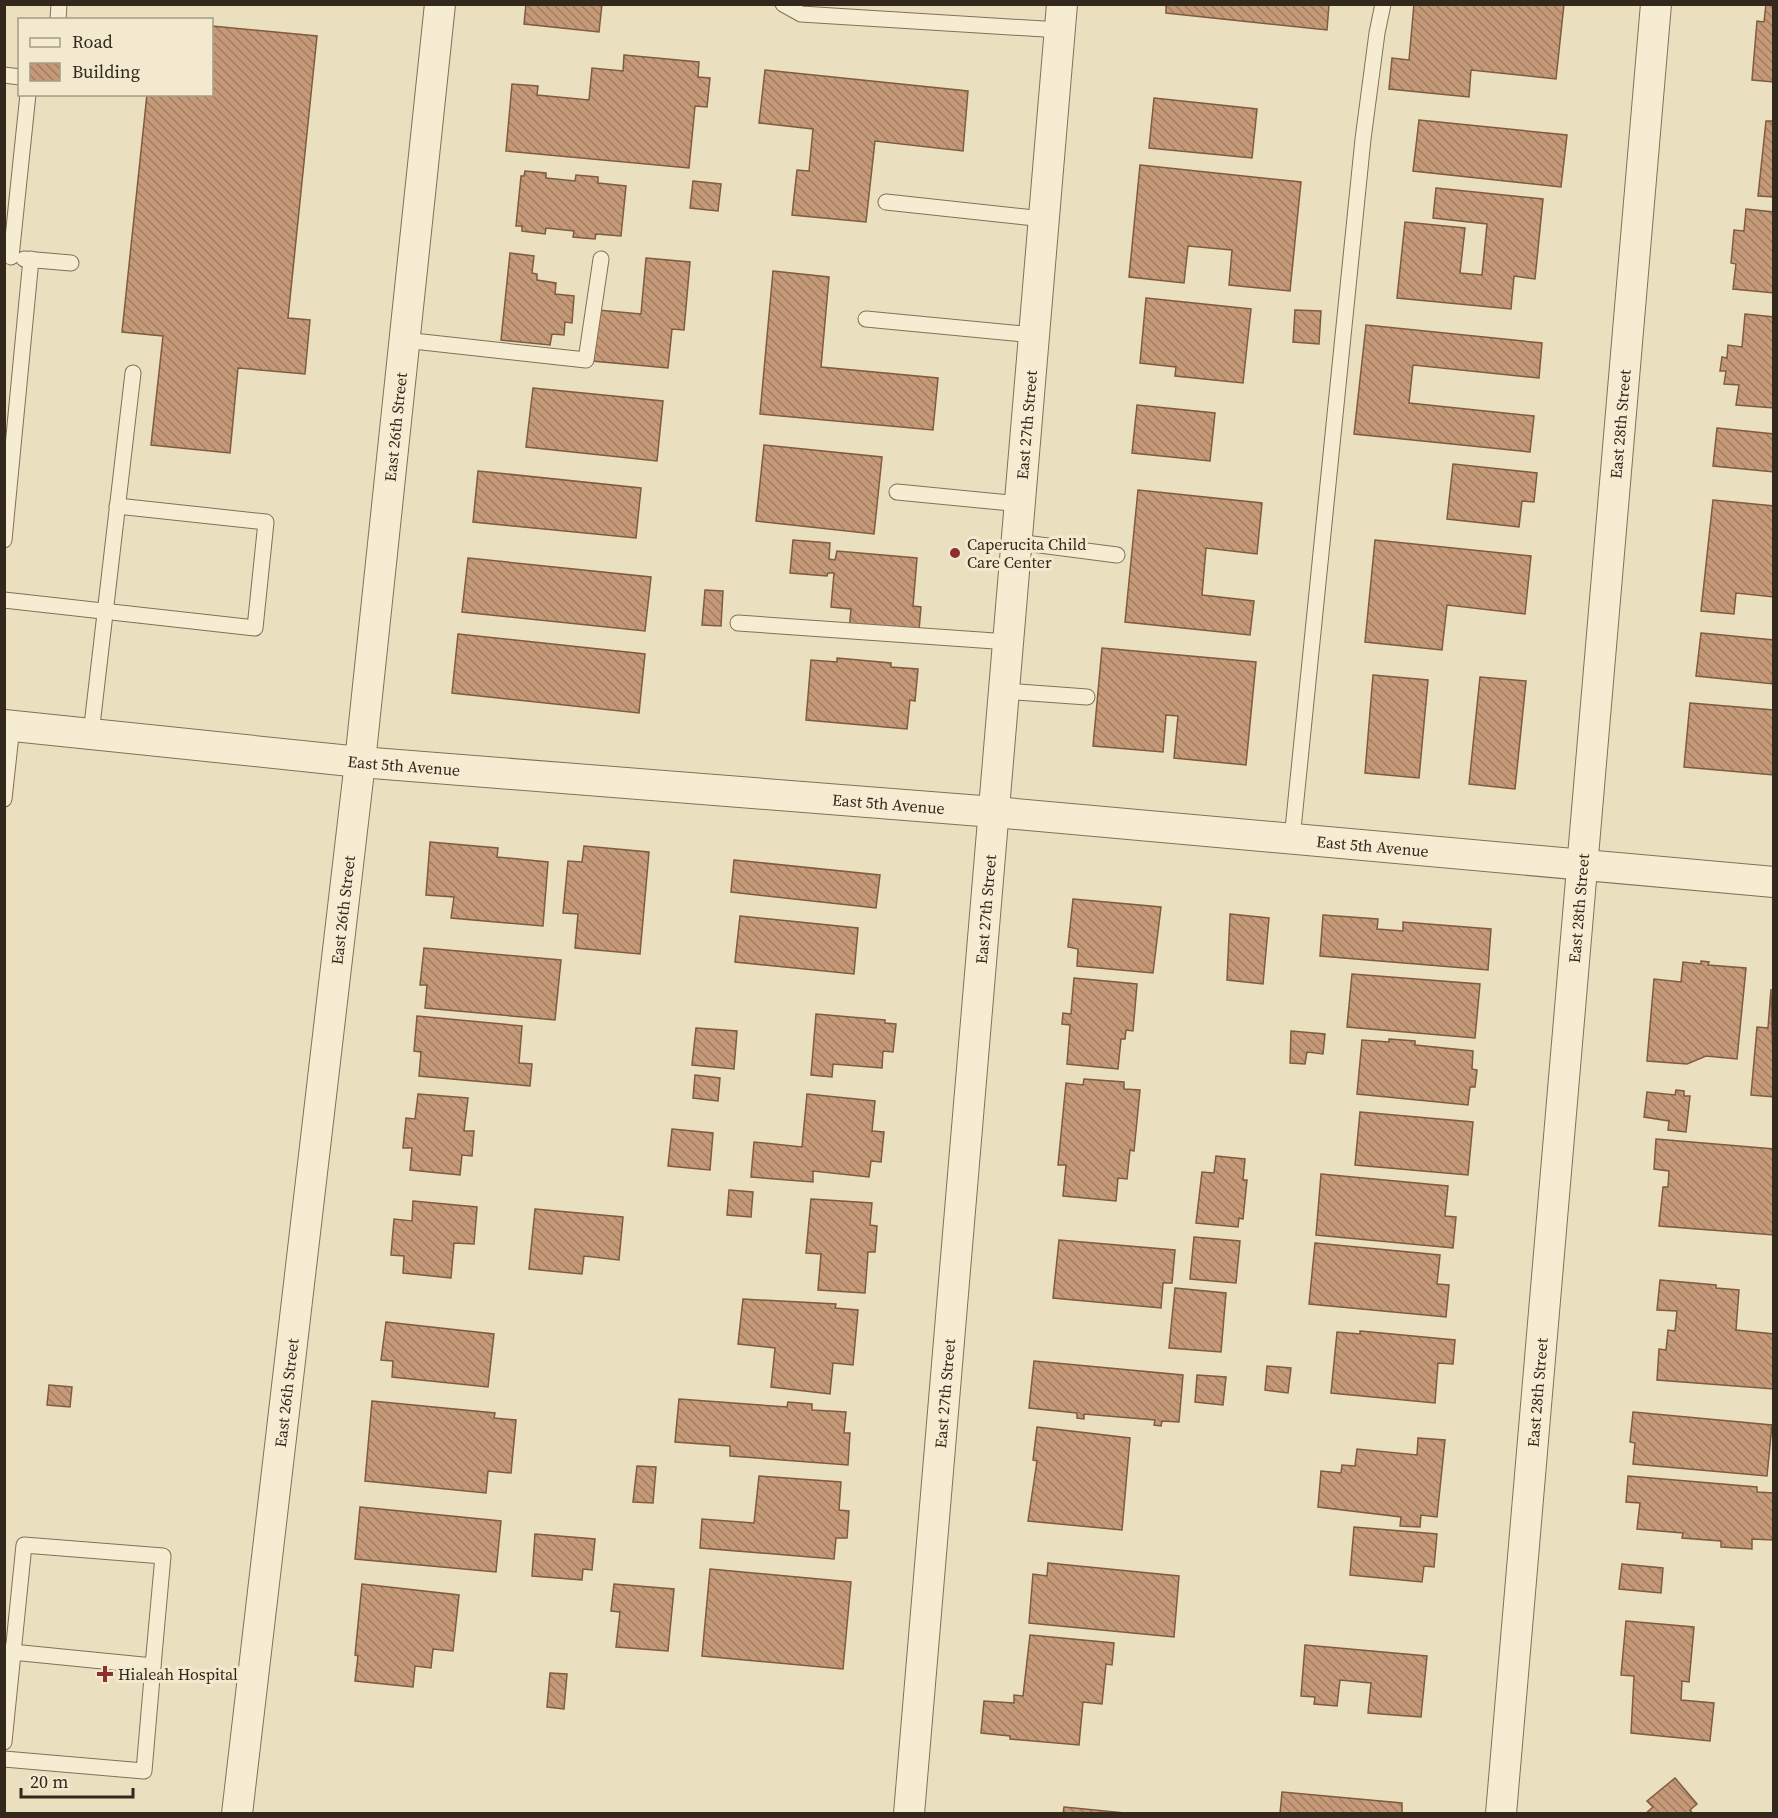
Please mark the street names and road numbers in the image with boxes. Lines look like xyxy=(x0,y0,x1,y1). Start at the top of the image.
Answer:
street label: East 28th Street xyxy=(1604,368,1636,480)
street label: East 27th Street xyxy=(1011,369,1042,481)
street label: East 26th Street xyxy=(379,371,412,483)
street label: East 5th Avenue xyxy=(347,750,461,781)
street label: East 5th Avenue xyxy=(831,788,946,819)
street label: East 5th Avenue xyxy=(1315,830,1430,862)
street label: East 28th Street xyxy=(1563,852,1594,964)
street label: East 27th Street xyxy=(970,853,1001,965)
street label: East 26th Street xyxy=(325,854,360,966)
street label: East 26th Street xyxy=(269,1336,304,1449)
street label: East 28th Street xyxy=(1521,1336,1553,1448)
street label: East 27th Street xyxy=(929,1337,960,1449)

